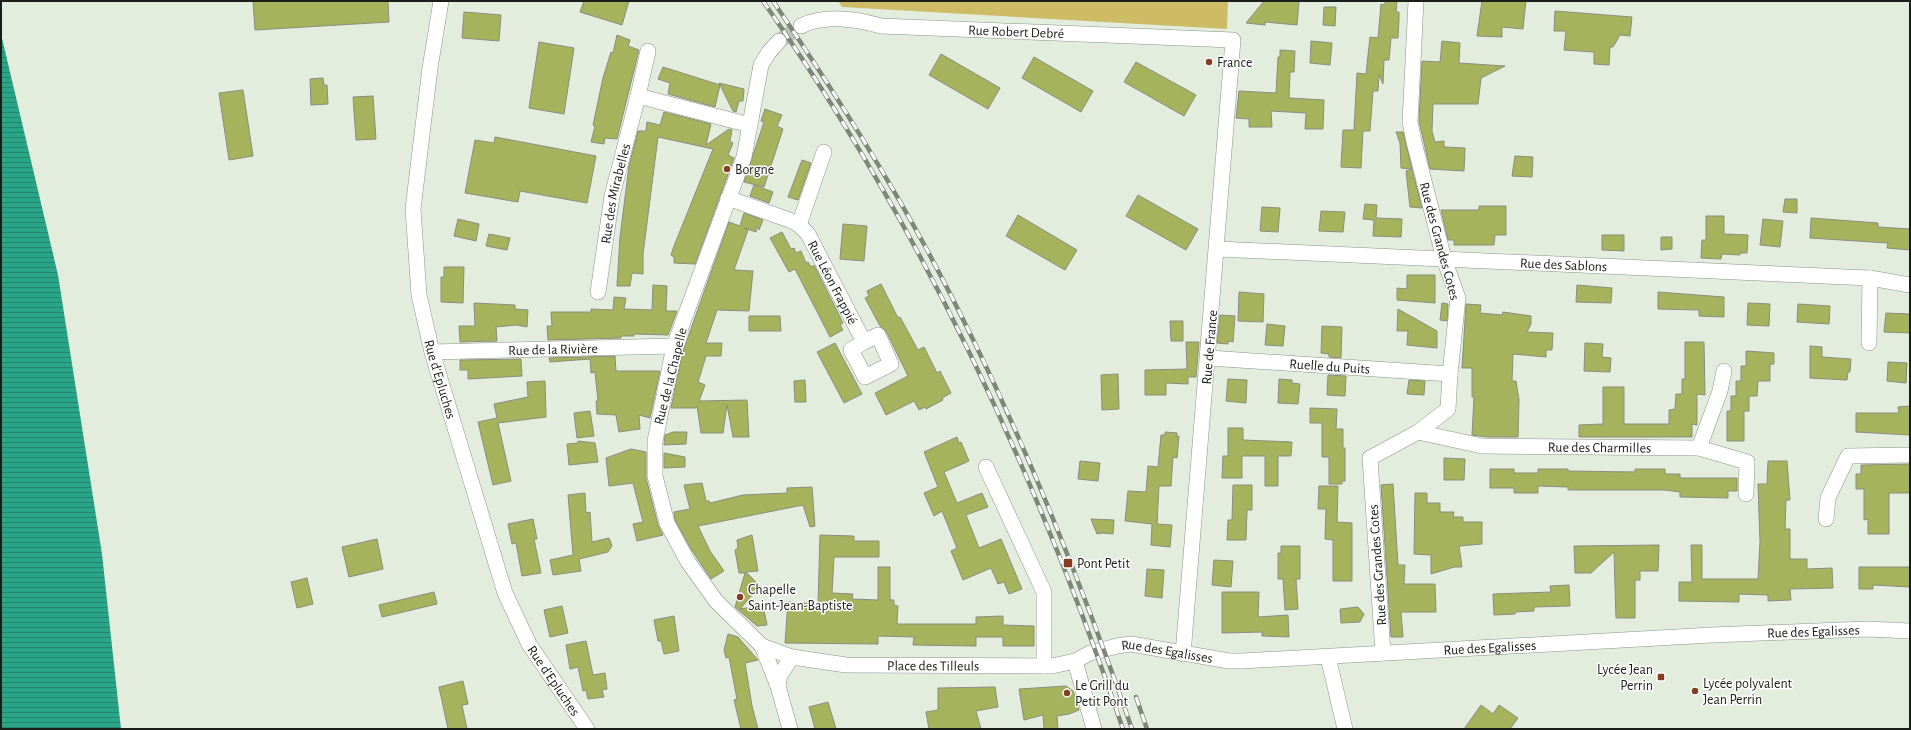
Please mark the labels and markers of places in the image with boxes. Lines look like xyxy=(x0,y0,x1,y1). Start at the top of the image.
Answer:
place label: France xyxy=(1217,56,1252,70)
marker: France xyxy=(1204,57,1214,67)
place label: Borgne xyxy=(735,163,774,177)
marker: Borgne xyxy=(722,164,732,174)
marker: Pont Petit xyxy=(1062,557,1074,569)
place label: Pont Petit xyxy=(1077,557,1130,571)
place label: Chapelle Saint-Jean-Baptiste xyxy=(748,583,852,613)
marker: Chapelle Saint-Jean-Baptiste xyxy=(735,592,745,602)
place label: Lycée Jean Perrin xyxy=(1597,663,1653,693)
marker: Lycée Jean Perrin xyxy=(1656,672,1666,682)
place label: Lycée polyvalent Jean Perrin xyxy=(1703,677,1793,707)
place label: Le Grill du Petit Pont xyxy=(1075,679,1129,709)
marker: Lycée polyvalent Jean Perrin xyxy=(1690,686,1700,696)
marker: Le Grill du Petit Pont xyxy=(1062,688,1072,698)

